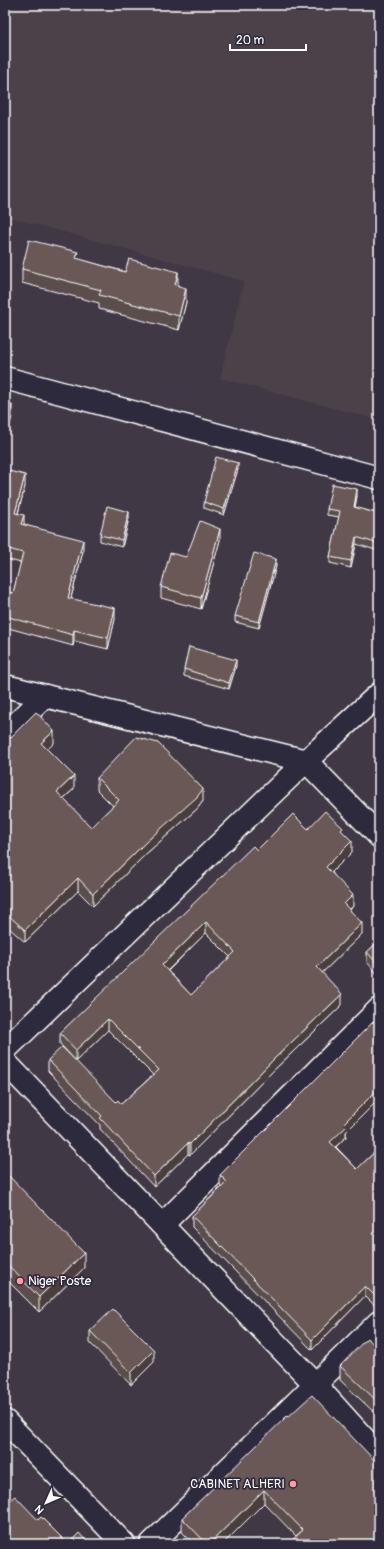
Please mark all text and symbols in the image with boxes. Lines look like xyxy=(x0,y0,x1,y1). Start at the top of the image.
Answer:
scale bar xyxy=(230,26,306,52)
text: 20 m xyxy=(236,33,265,48)
place label: Niger Poste xyxy=(28,1273,92,1289)
marker: Niger Poste xyxy=(15,1276,25,1286)
place label: CABINET ALHERI xyxy=(190,1476,285,1492)
marker: CABINET ALHERI xyxy=(288,1479,298,1489)
north arrow xyxy=(26,1483,66,1523)
text: N xyxy=(32,1502,47,1517)

